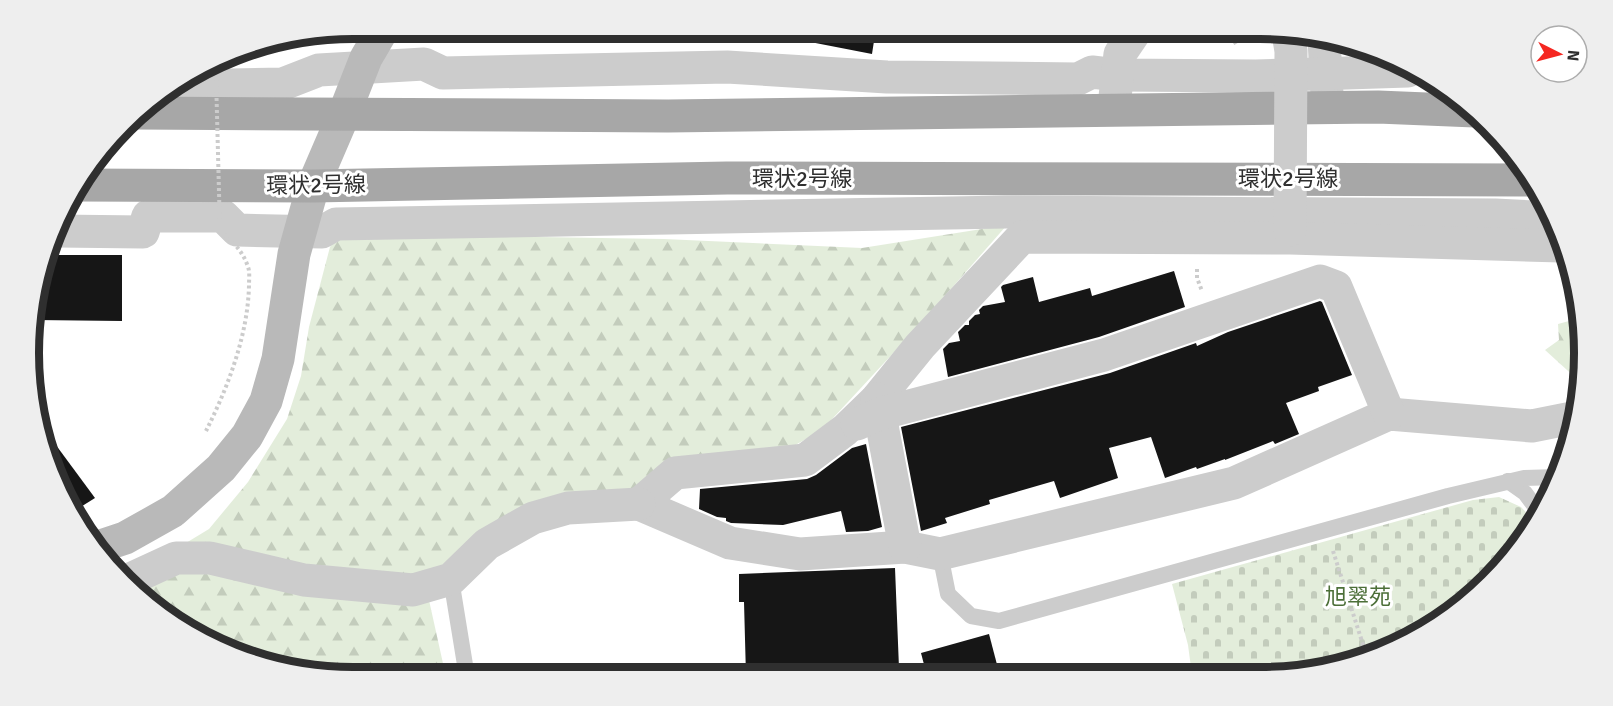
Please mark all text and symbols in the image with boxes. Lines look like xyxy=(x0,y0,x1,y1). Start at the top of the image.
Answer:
north arrow xyxy=(1529,24,1589,84)
text: N xyxy=(1562,49,1583,62)
street label: 環状2号線 xyxy=(752,165,852,192)
street label: 環状2号線 xyxy=(1238,165,1338,192)
street label: 環状2号線 xyxy=(266,171,366,199)
park label: 旭翠苑 xyxy=(1325,583,1391,610)

